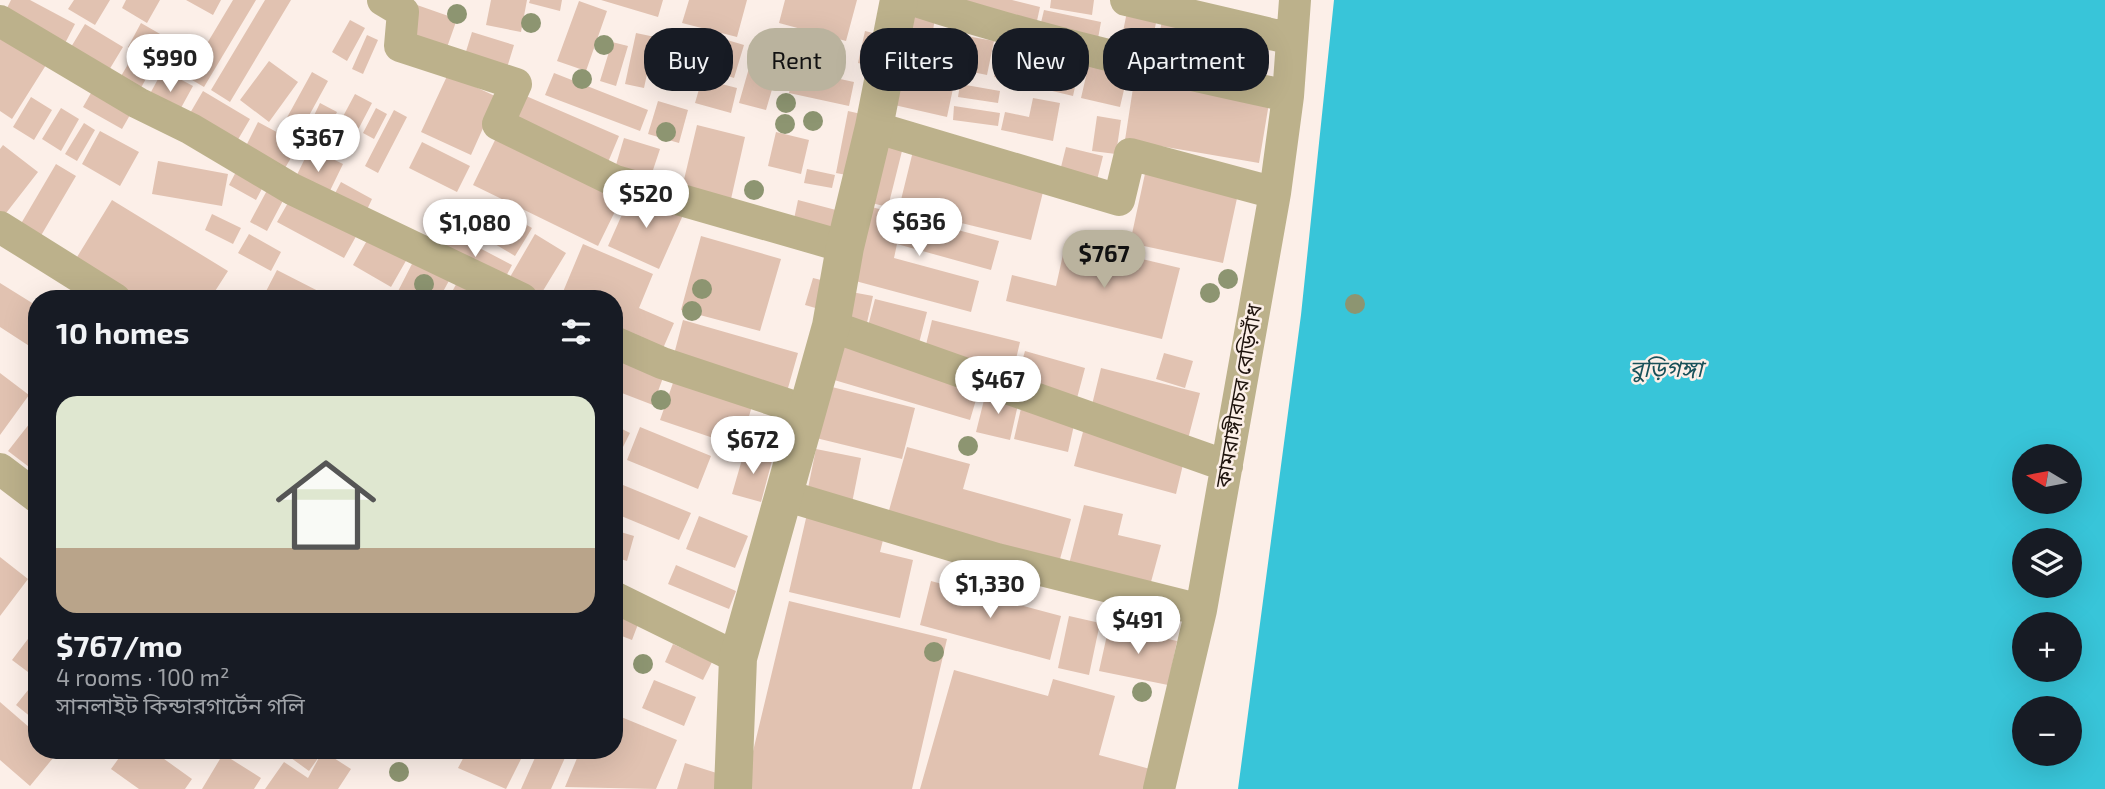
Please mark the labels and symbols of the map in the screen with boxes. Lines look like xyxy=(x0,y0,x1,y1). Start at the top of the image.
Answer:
pin: $990 xyxy=(129,34,211,94)
pin: $367 xyxy=(277,114,359,174)
pin: $520 xyxy=(605,170,687,230)
pin: $636 xyxy=(878,198,960,258)
pin: $1,080 xyxy=(418,200,532,259)
pin: $767 xyxy=(1063,230,1145,290)
street label: কামরাঙ্গীরচর বেড়িবাঁধ xyxy=(1209,302,1266,490)
water label: বুড়িগঙ্গা xyxy=(1629,354,1706,383)
pin: $467 xyxy=(957,356,1039,416)
pin: $672 xyxy=(712,416,794,476)
north arrow xyxy=(2012,444,2082,514)
pin: $1,330 xyxy=(933,560,1047,620)
pin: $491 xyxy=(1097,596,1179,656)

